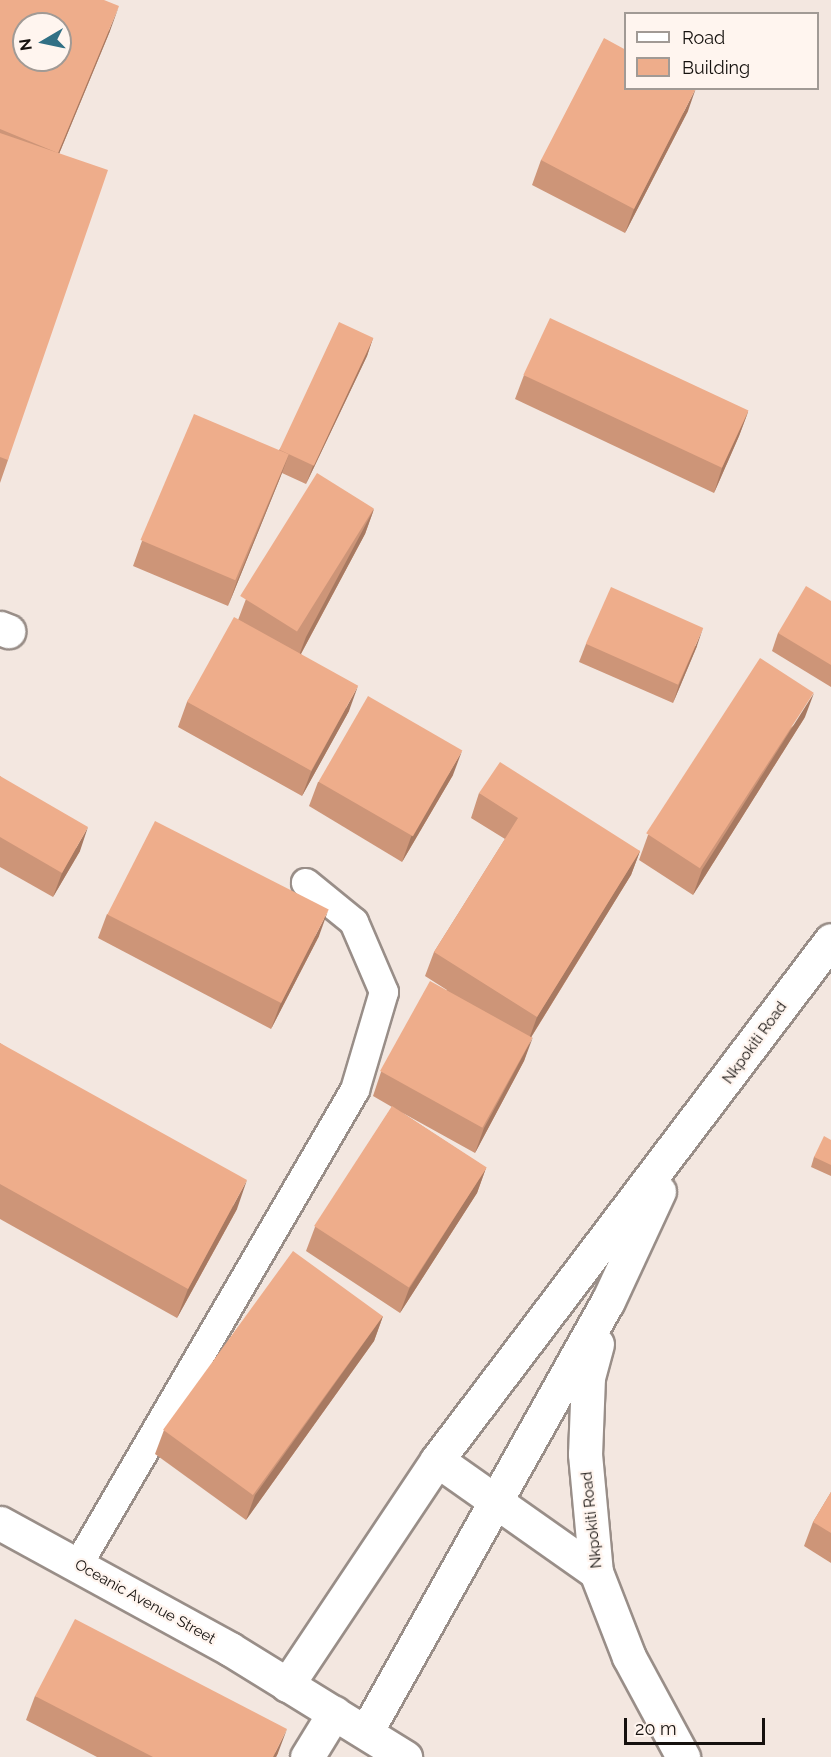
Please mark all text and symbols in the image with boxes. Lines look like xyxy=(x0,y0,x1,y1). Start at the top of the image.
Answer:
north arrow xyxy=(12,12,72,72)
legend xyxy=(624,12,819,90)
text: Road xyxy=(682,27,725,48)
text: N xyxy=(15,37,36,52)
text: Building xyxy=(682,57,750,78)
street label: Nkpokiti Road xyxy=(719,998,791,1088)
street label: Nkpokiti Road xyxy=(578,1471,606,1569)
street label: Oceanic Avenue Street xyxy=(71,1556,219,1648)
scale bar xyxy=(627,1706,768,1744)
text: 20 m xyxy=(635,1718,677,1739)

